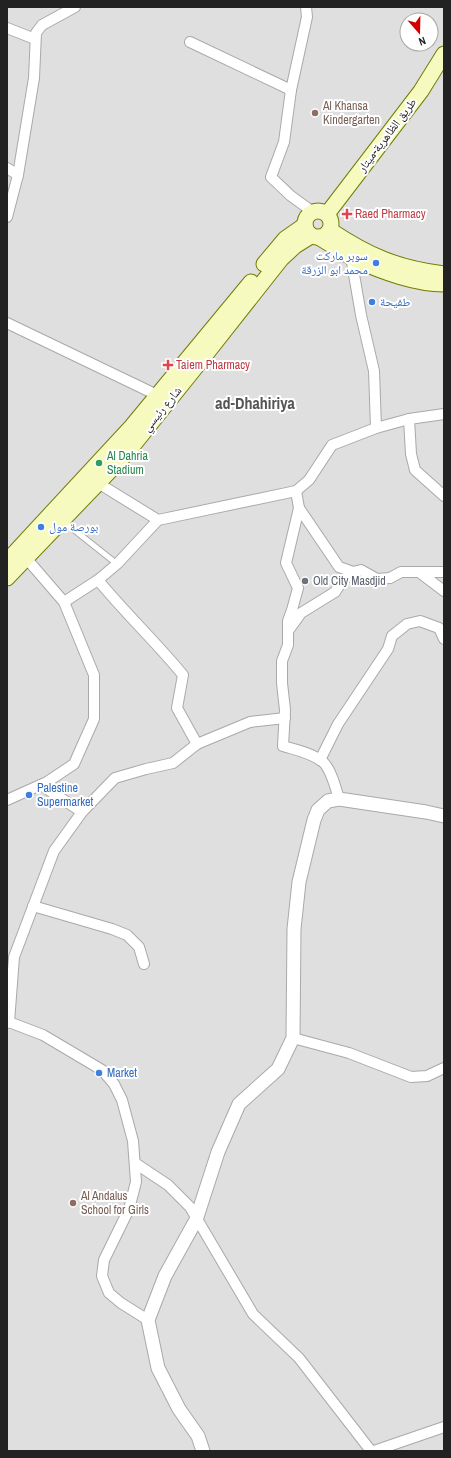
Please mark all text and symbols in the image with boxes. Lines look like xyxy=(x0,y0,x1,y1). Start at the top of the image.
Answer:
north arrow xyxy=(399,12,439,52)
text: N xyxy=(417,34,428,49)
street label: طريق الظاهرية-ميتار xyxy=(353,95,420,176)
place label: Al Khansa Kindergarten xyxy=(322,98,380,128)
marker: Al Khansa Kindergarten xyxy=(310,108,320,118)
place label: Raed Pharmacy xyxy=(355,206,426,222)
marker: Raed Pharmacy xyxy=(342,209,352,219)
place label: سوبر ماركت محمد ابو الزرقة xyxy=(301,248,368,278)
marker: سوبر ماركت محمد ابو الزرقة xyxy=(371,258,381,268)
place label: طفيحة xyxy=(380,294,410,310)
marker: طفيحة xyxy=(367,297,377,307)
place label: Taiem Pharmacy xyxy=(176,357,250,373)
marker: Taiem Pharmacy xyxy=(163,360,173,370)
street label: شارع رئيسي xyxy=(139,383,187,436)
district label: ad-Dhahiriya xyxy=(215,392,295,414)
place label: Al Dahria Stadium xyxy=(106,448,149,478)
marker: Al Dahria Stadium xyxy=(94,458,104,468)
place label: بورصة مول xyxy=(49,519,98,535)
marker: بورصة مول xyxy=(36,522,46,532)
place label: Old City Masdjid xyxy=(313,573,386,589)
marker: Old City Masdjid xyxy=(300,576,310,586)
place label: Palestine Supermarket xyxy=(37,780,94,810)
marker: Palestine Supermarket xyxy=(24,790,34,800)
place label: Market xyxy=(107,1065,137,1081)
marker: Market xyxy=(94,1068,104,1078)
place label: Al Andalus School for Girls xyxy=(80,1188,149,1218)
marker: Al Andalus School for Girls xyxy=(68,1198,78,1208)

